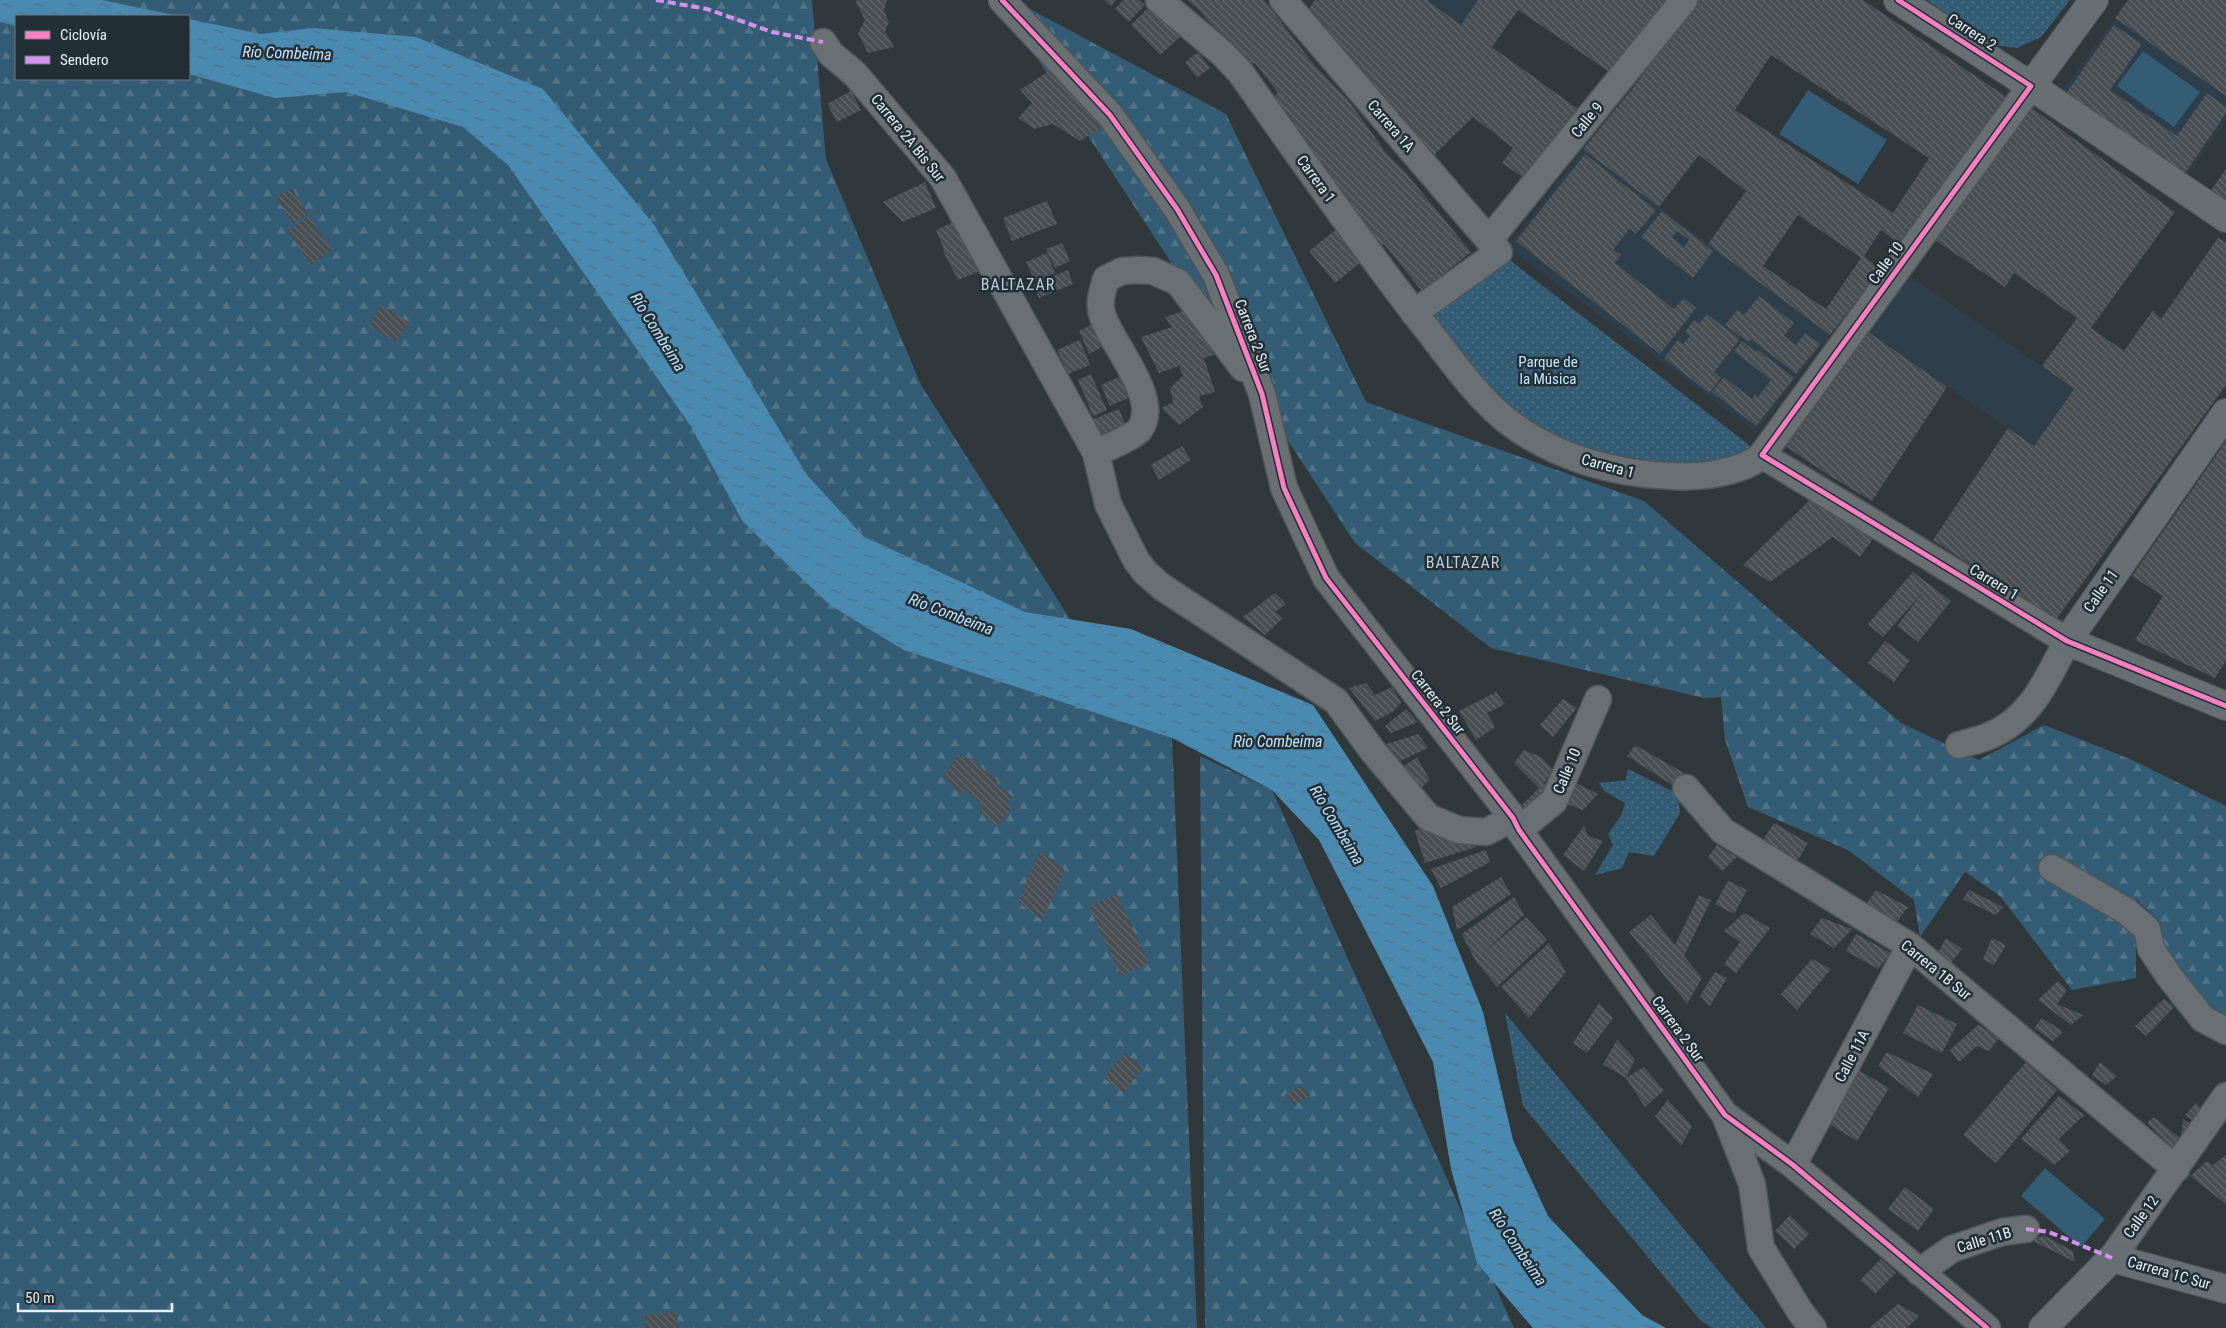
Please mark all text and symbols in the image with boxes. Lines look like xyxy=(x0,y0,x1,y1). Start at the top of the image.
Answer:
street label: Carrera 2 xyxy=(1944,10,2000,54)
legend xyxy=(15,15,190,80)
text: Ciclovía xyxy=(60,26,107,44)
water label: Río Combeima xyxy=(242,42,332,64)
text: Sendero xyxy=(60,51,109,69)
street label: Carrera 2A Bis Sur xyxy=(867,91,949,186)
street label: Carrera 1A xyxy=(1364,96,1419,156)
street label: Calle 9 xyxy=(1567,99,1607,141)
street label: Carrera 1 xyxy=(1293,152,1339,206)
street label: Calle 10 xyxy=(1865,238,1907,288)
district label: BALTAZAR xyxy=(981,275,1055,294)
water label: Río Combeima xyxy=(626,289,690,375)
street label: Carrera 2 Sur xyxy=(1231,297,1275,376)
park label: Parque de la Música xyxy=(1518,353,1578,388)
street label: Carrera 1 xyxy=(1580,450,1636,482)
district label: BALTAZAR xyxy=(1426,553,1500,572)
street label: Carrera 1 xyxy=(1966,560,2022,604)
street label: Calle 11 xyxy=(2080,566,2122,616)
water label: Río Combeima xyxy=(906,589,996,639)
street label: Carrera 2 Sur xyxy=(1407,666,1469,738)
water label: Rio Combeima xyxy=(1233,732,1323,751)
street label: Calle 10 xyxy=(1549,745,1585,797)
water label: Río Combeima xyxy=(1306,782,1368,868)
street label: Carrera 1B Sur xyxy=(1897,936,1975,1004)
street label: Carrera 2 Sur xyxy=(1648,993,1708,1066)
street label: Calle 11A xyxy=(1831,1027,1873,1085)
street label: Calle 12 xyxy=(2120,1192,2162,1242)
water label: Río Combeima xyxy=(1485,1205,1551,1289)
street label: Calle 11B xyxy=(1955,1223,2013,1257)
street label: Carrera 1C Sur xyxy=(2125,1253,2213,1294)
scale bar xyxy=(18,1280,171,1312)
text: 50 m xyxy=(25,1289,55,1307)

